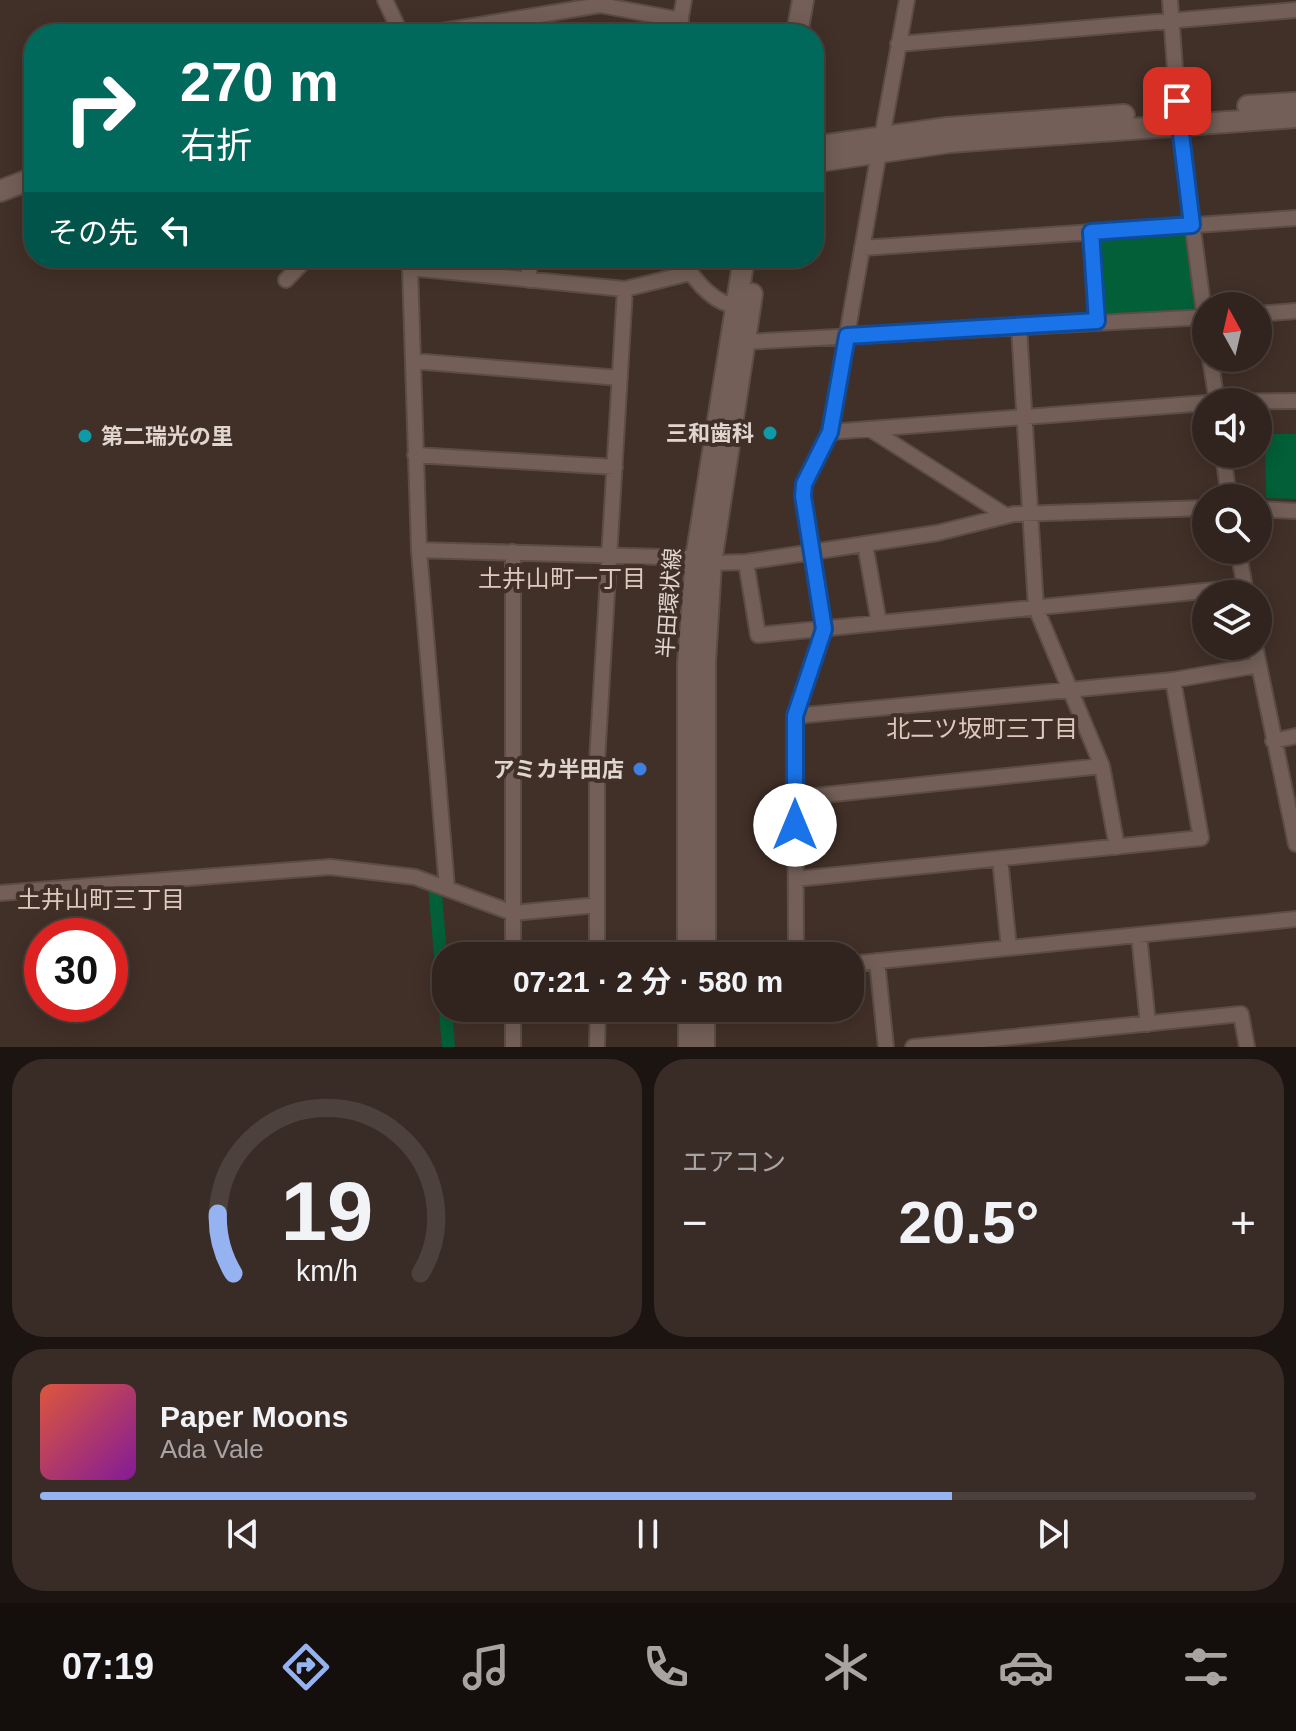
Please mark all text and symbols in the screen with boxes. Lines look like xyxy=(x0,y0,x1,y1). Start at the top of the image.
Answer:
text: 270 m xyxy=(180,50,339,113)
icon: right xyxy=(48,56,152,160)
pin xyxy=(1143,67,1211,135)
icon: arrive xyxy=(1155,79,1199,123)
text: 右折 xyxy=(180,125,252,166)
icon: left xyxy=(154,208,198,252)
text: その先 xyxy=(48,216,138,249)
north arrow xyxy=(1192,292,1272,372)
map controls xyxy=(1192,292,1272,660)
button: sound xyxy=(1192,388,1272,468)
place label: 三和歯科 xyxy=(666,421,754,446)
place label: 第二瑞光の里 xyxy=(101,424,233,449)
marker: 三和歯科 xyxy=(761,424,779,442)
marker: 第二瑞光の里 xyxy=(76,427,94,445)
button: search xyxy=(1192,484,1272,564)
street label: 半田環状線 xyxy=(653,547,685,659)
district label: 土井山町一丁目 xyxy=(478,565,646,592)
button: layers xyxy=(1192,580,1272,660)
district label: 北二ツ坂町三丁目 xyxy=(886,715,1078,742)
place label: アミカ半田店 xyxy=(492,757,624,782)
marker: アミカ半田店 xyxy=(631,760,649,778)
position arrow xyxy=(753,783,837,867)
district label: 土井山町三丁目 xyxy=(17,886,185,913)
speed limit sign: 30 xyxy=(24,918,128,1022)
text: 07:21 · 2 分 · 580 m xyxy=(513,965,783,998)
text: エアコン xyxy=(682,1147,786,1177)
text: 19 xyxy=(281,1165,373,1258)
text: 20.5° xyxy=(899,1189,1039,1256)
text: − xyxy=(682,1198,708,1247)
text: + xyxy=(1230,1198,1256,1247)
text: km/h xyxy=(296,1255,358,1287)
text: Paper Moons xyxy=(160,1400,348,1433)
text: Ada Vale xyxy=(160,1434,264,1464)
icon: previous xyxy=(221,1512,265,1556)
icon: pause xyxy=(626,1512,670,1556)
icon: next xyxy=(1031,1512,1075,1556)
icon: directions xyxy=(278,1639,334,1695)
icon: music xyxy=(458,1639,514,1695)
icon: phone xyxy=(638,1639,694,1695)
icon: climate xyxy=(818,1639,874,1695)
icon: car xyxy=(998,1639,1054,1695)
icon: filters xyxy=(1178,1639,1234,1695)
text: 07:19 xyxy=(62,1646,154,1687)

